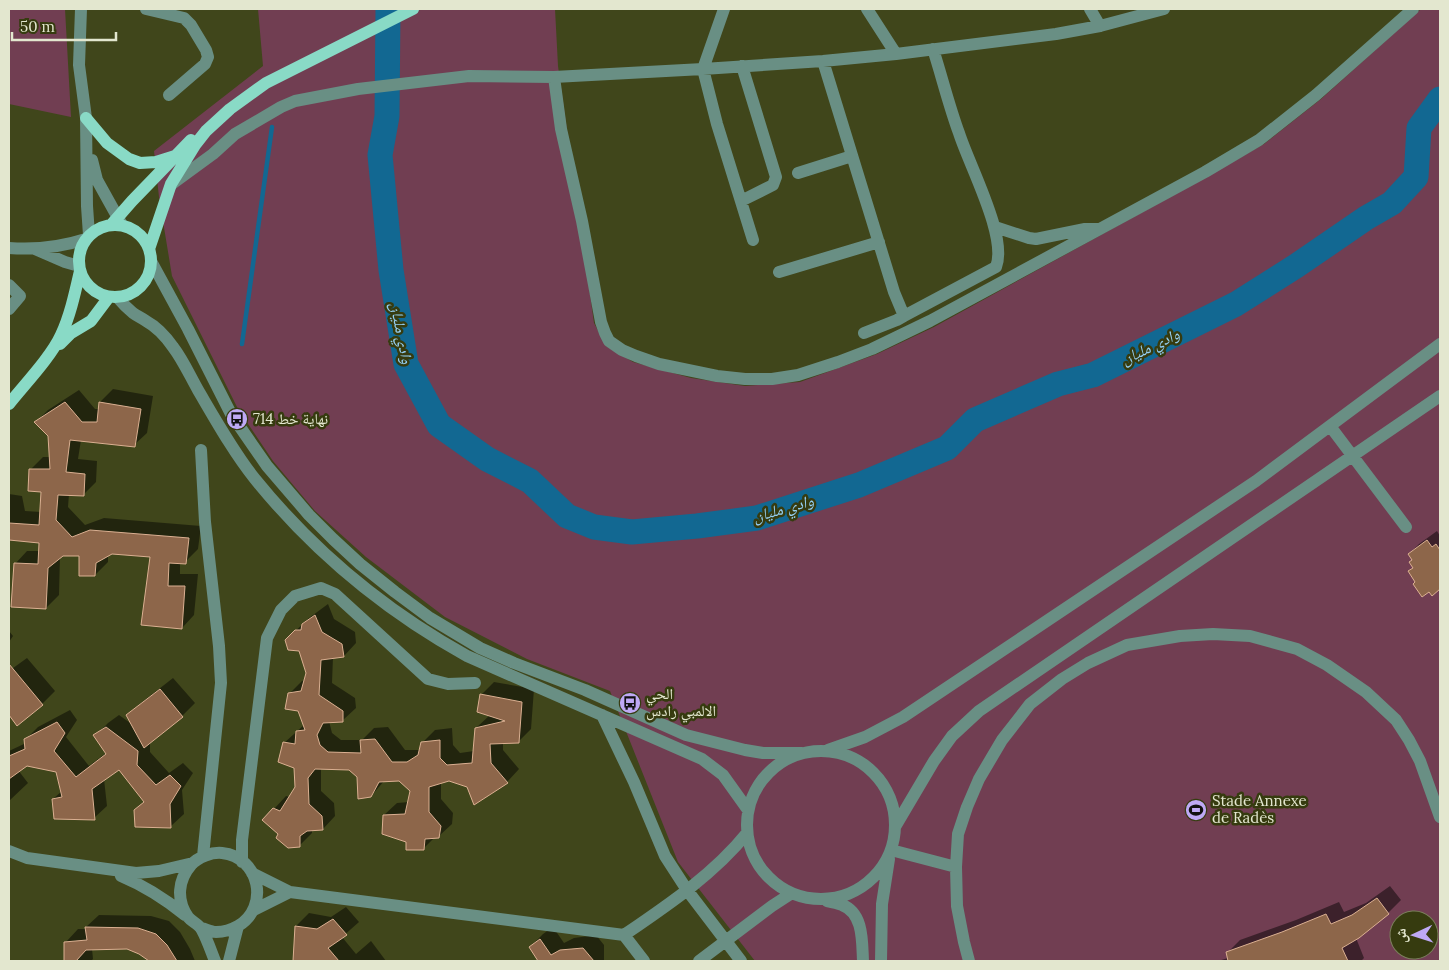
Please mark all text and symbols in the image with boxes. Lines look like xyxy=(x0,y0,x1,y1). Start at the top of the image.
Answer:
scale bar xyxy=(12,10,116,42)
text: 50 m xyxy=(20,17,55,36)
water label: وادي مليان xyxy=(383,300,418,367)
water label: وادي مليان xyxy=(1118,323,1184,371)
bus stop icon: نهاية خط 714 xyxy=(225,407,249,431)
place label: نهاية خط 714 xyxy=(253,409,328,428)
water label: وادي مليان xyxy=(750,490,817,529)
place label: الحي الالمبي رادس xyxy=(646,684,716,723)
bus stop icon: الحي الالمبي رادس xyxy=(618,691,642,715)
place label: Stade Annexe de Radès xyxy=(1212,791,1307,827)
sports icon: Stade Annexe de Radès xyxy=(1184,798,1208,822)
north arrow xyxy=(1389,910,1439,960)
text: ش xyxy=(1392,928,1411,944)

